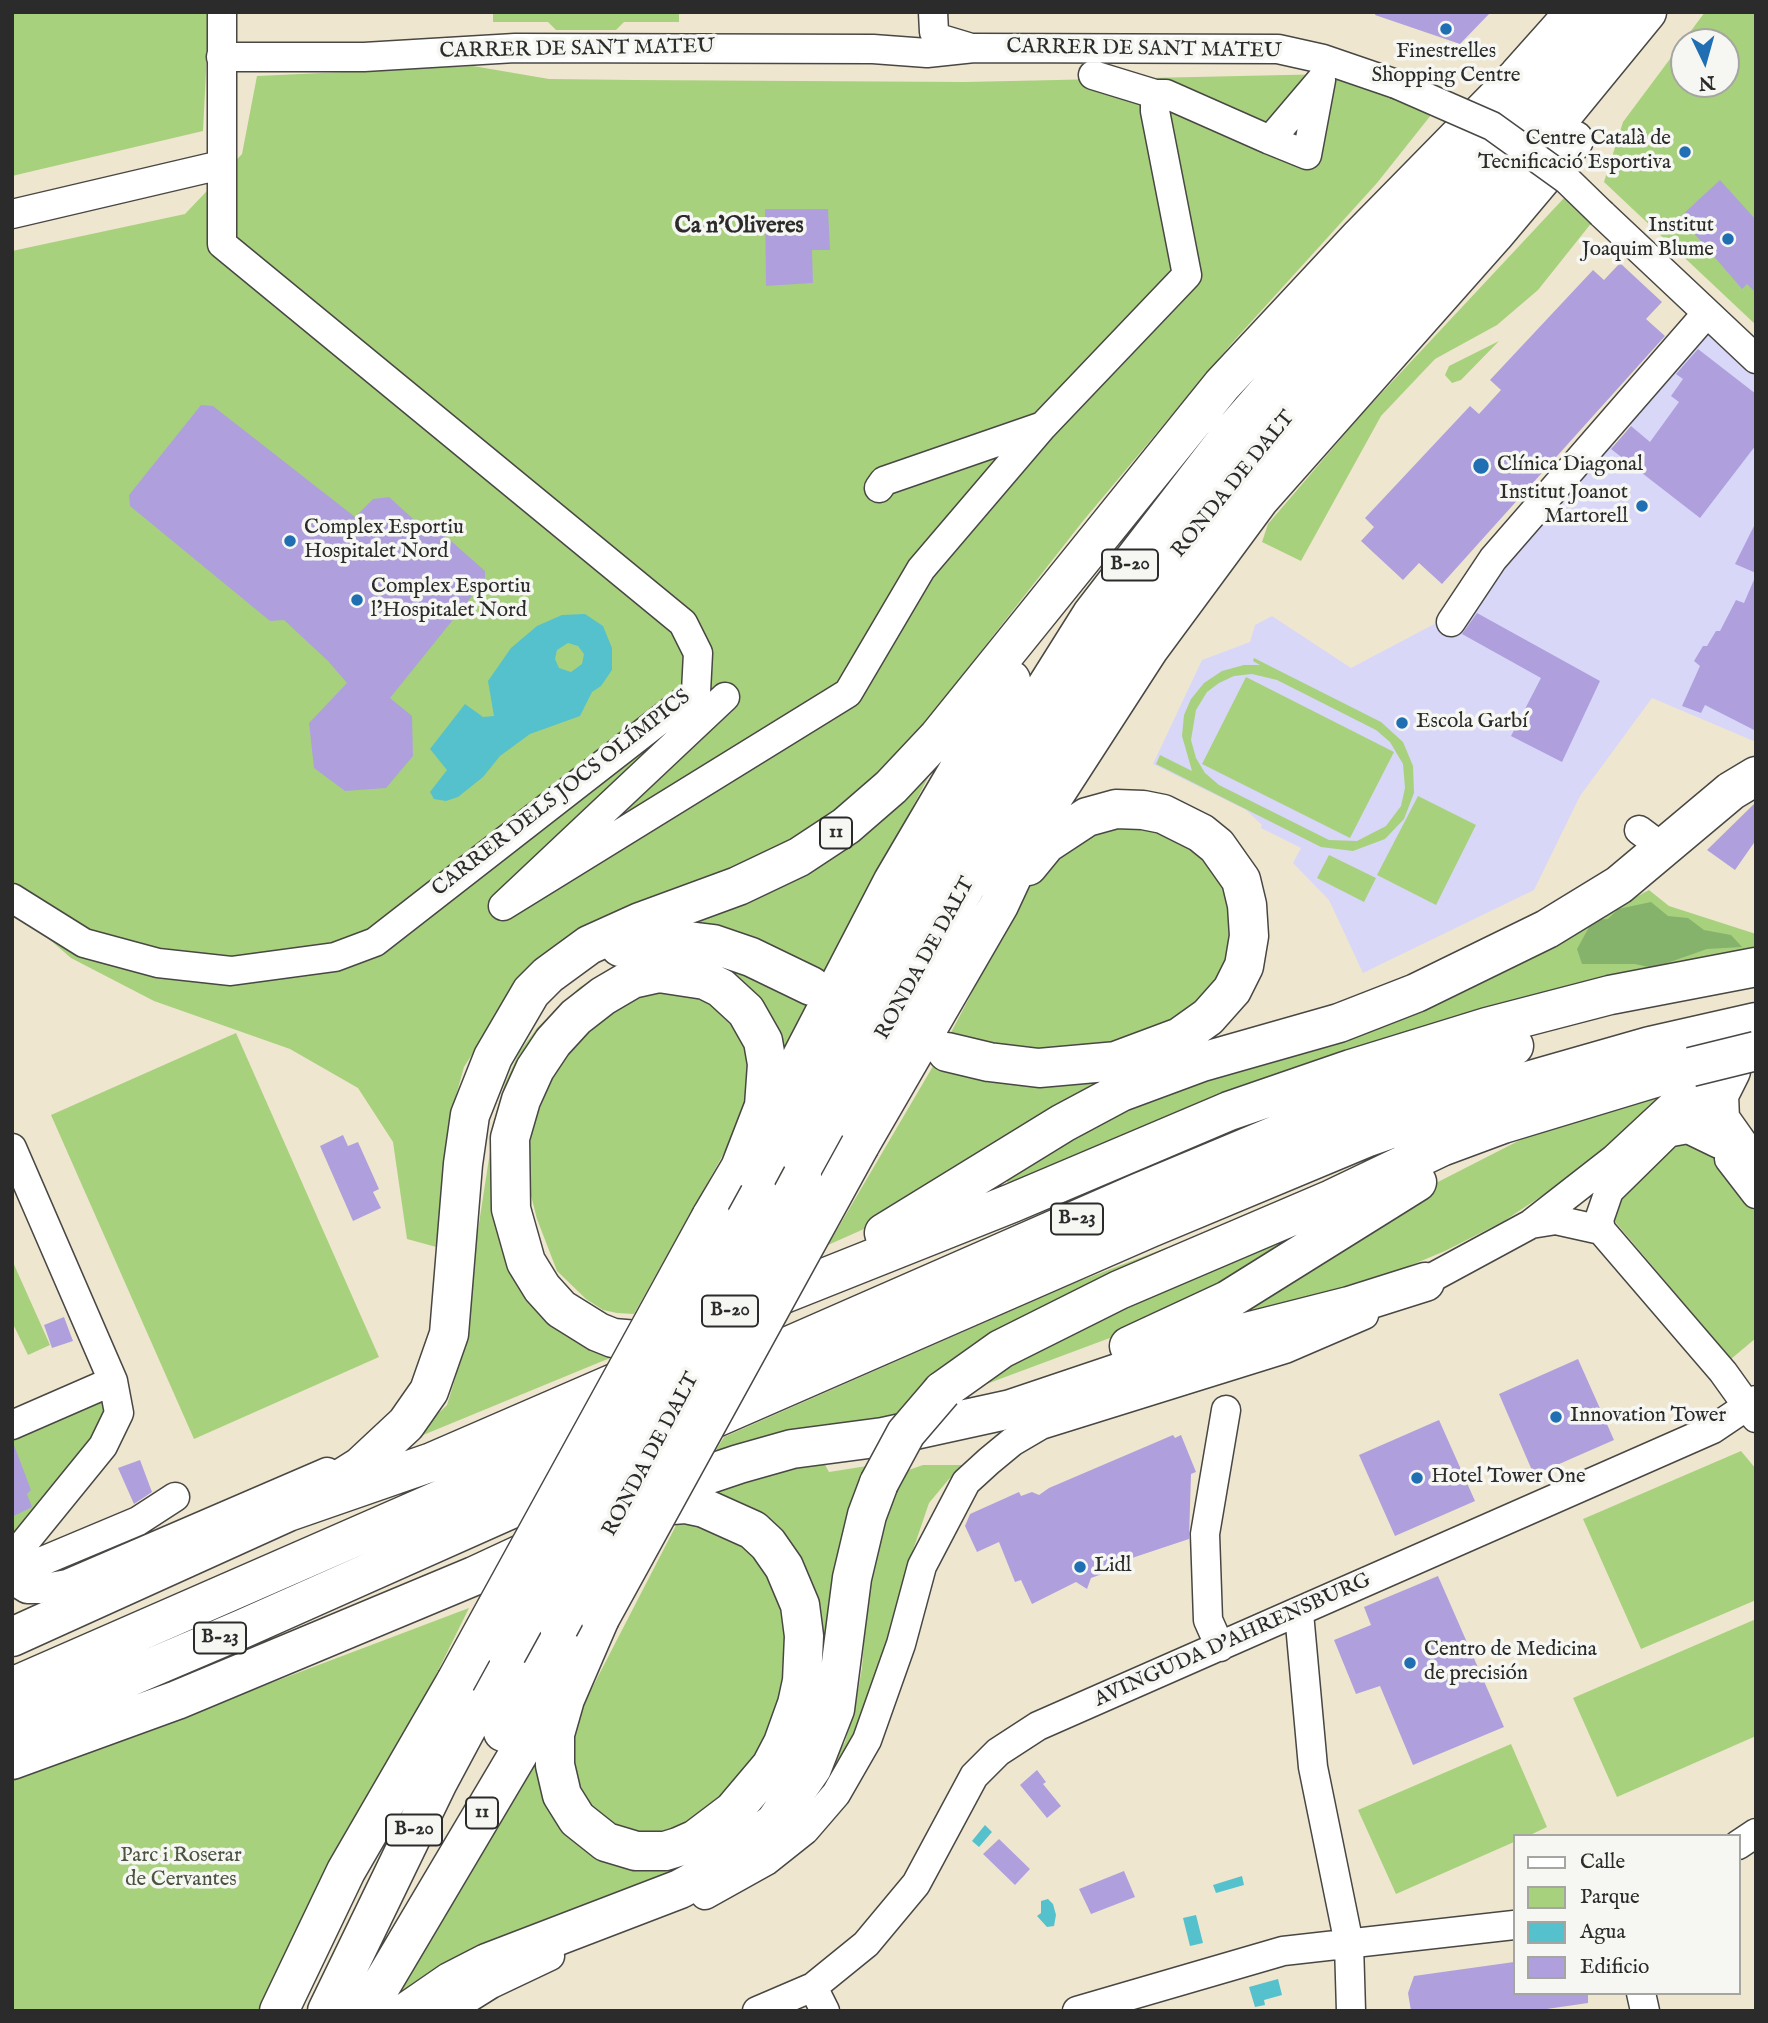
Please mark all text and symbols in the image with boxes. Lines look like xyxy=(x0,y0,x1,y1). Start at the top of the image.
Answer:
marker: Finestrelles Shopping Centre xyxy=(1438,21,1454,37)
north arrow xyxy=(1670,28,1740,98)
street label: CARRER DE SANT MATEU xyxy=(439,35,715,65)
street label: CARRER DE SANT MATEU xyxy=(1006,35,1282,65)
place label: Finestrelles Shopping Centre xyxy=(1372,40,1520,90)
text: N xyxy=(1697,69,1716,95)
place label: Centre Català de Tecnificació Esportiva xyxy=(1478,127,1671,177)
marker: Centre Català de Tecnificació Esportiva xyxy=(1677,144,1693,160)
district label: Ca n'Oliveres xyxy=(674,213,804,241)
place label: Institut Joaquim Blume xyxy=(1582,214,1714,264)
marker: Institut Joaquim Blume xyxy=(1720,231,1736,247)
street label: RONDA DE DALT xyxy=(1167,406,1301,564)
place label: Clínica Diagonal xyxy=(1497,453,1643,479)
marker: Clínica Diagonal xyxy=(1471,456,1491,476)
place label: Institut Joanot Martorell xyxy=(1500,481,1628,531)
marker: Institut Joanot Martorell xyxy=(1634,498,1650,514)
place label: Complex Esportiu Hospitalet Nord xyxy=(304,516,464,566)
marker: Complex Esportiu Hospitalet Nord xyxy=(282,533,298,549)
road number: B-20 xyxy=(1102,550,1158,580)
place label: Complex Esportiu l'Hospitalet Nord xyxy=(371,575,531,625)
marker: Complex Esportiu l'Hospitalet Nord xyxy=(349,592,365,608)
street label: CARRER DELS JOCS OLÍMPICS xyxy=(428,685,696,903)
place label: Escola Garbí xyxy=(1416,710,1528,736)
marker: Escola Garbí xyxy=(1394,715,1410,731)
road number: 11 xyxy=(820,818,852,848)
street label: RONDA DE DALT xyxy=(871,873,981,1045)
road number: B-23 xyxy=(1051,1204,1103,1234)
road number: B-20 xyxy=(702,1296,758,1326)
street label: RONDA DE DALT xyxy=(598,1369,706,1541)
place label: Innovation Tower xyxy=(1570,1404,1726,1430)
marker: Innovation Tower xyxy=(1548,1409,1564,1425)
place label: Hotel Tower One xyxy=(1431,1465,1586,1491)
marker: Hotel Tower One xyxy=(1409,1470,1425,1486)
place label: Lidl xyxy=(1094,1554,1131,1580)
marker: Lidl xyxy=(1072,1559,1088,1575)
street label: AVINGUDA D'AHRENSBURG xyxy=(1091,1568,1375,1714)
road number: B-23 xyxy=(194,1622,246,1654)
place label: Centro de Medicina de precisión xyxy=(1424,1638,1597,1688)
marker: Centro de Medicina de precisión xyxy=(1402,1655,1418,1671)
road number: 11 xyxy=(466,1798,498,1828)
road number: B-20 xyxy=(386,1814,442,1846)
legend xyxy=(1512,1834,1740,1995)
park label: Parc i Roserar de Cervantes xyxy=(120,1844,242,1894)
text: Calle xyxy=(1580,1849,1625,1876)
text: Parque xyxy=(1580,1884,1640,1911)
text: Agua xyxy=(1580,1919,1626,1946)
text: Edificio xyxy=(1580,1954,1649,1981)

